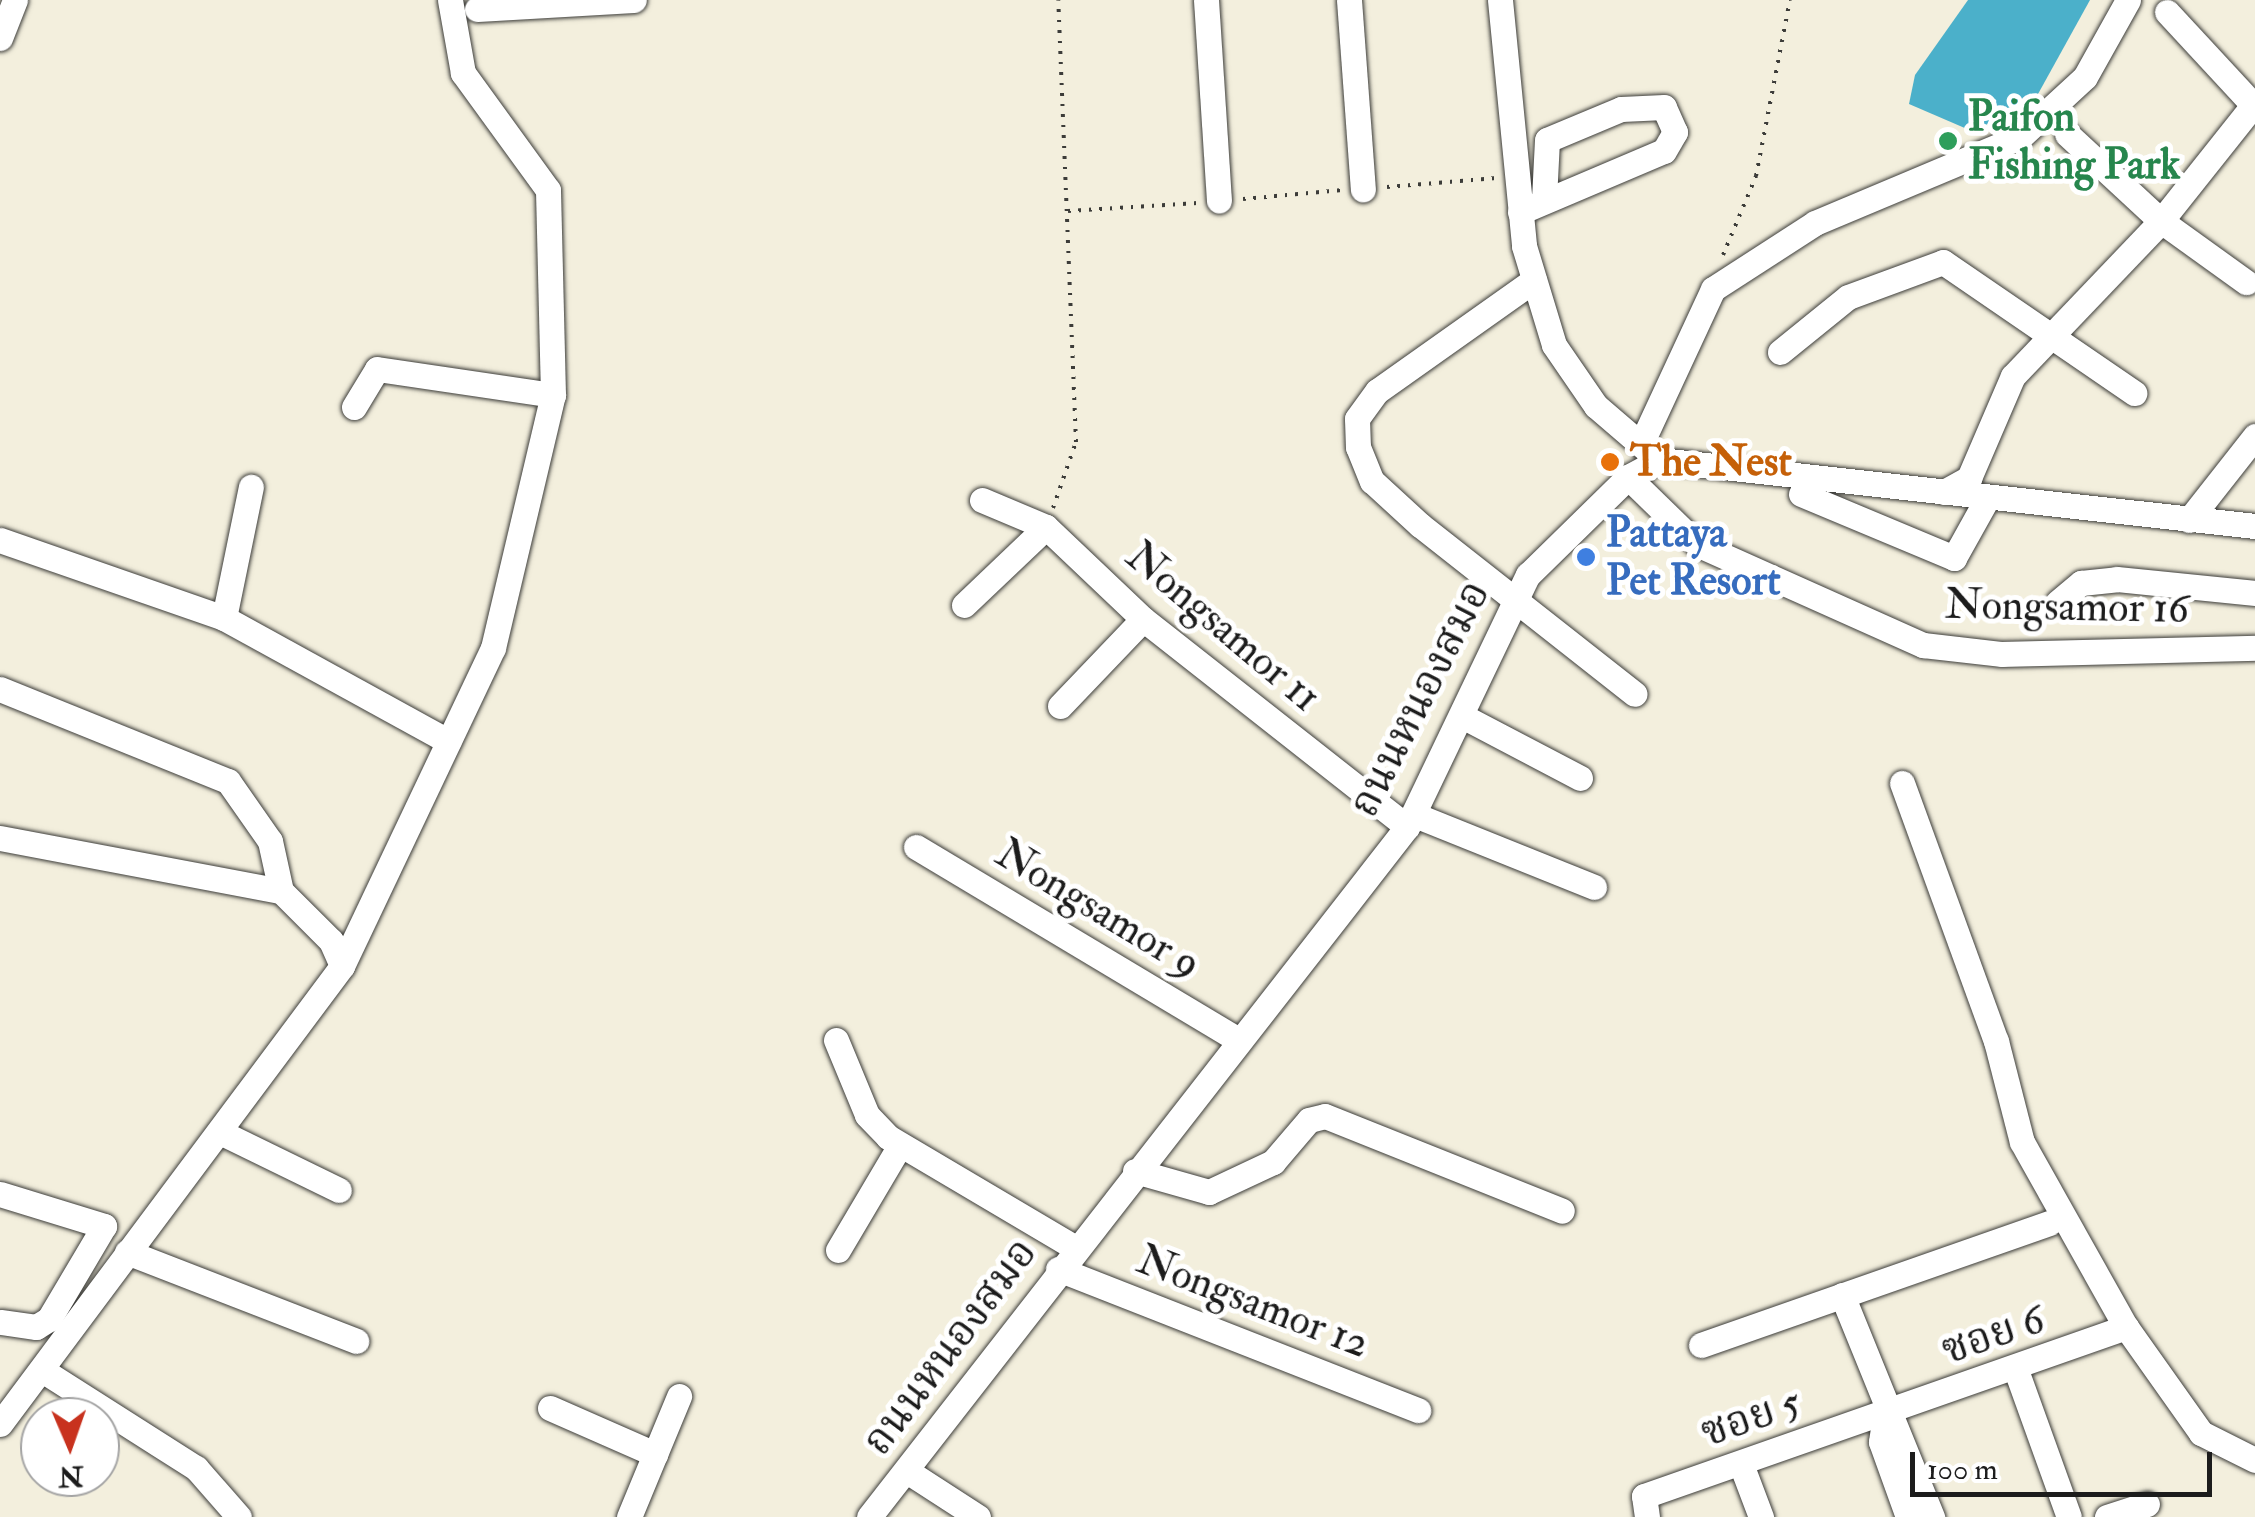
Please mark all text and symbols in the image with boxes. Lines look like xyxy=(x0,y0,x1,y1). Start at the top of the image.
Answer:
place label: Paifon Fishing Park xyxy=(1968,92,2180,190)
marker: Paifon Fishing Park xyxy=(1937,130,1959,152)
place label: The Nest xyxy=(1630,437,1792,487)
marker: The Nest xyxy=(1599,451,1621,473)
place label: Pattaya Pet Resort xyxy=(1606,508,1781,606)
street label: Nongsamor 11 xyxy=(1116,531,1330,723)
marker: Pattaya Pet Resort xyxy=(1575,546,1597,568)
street label: ถนนหนองสมอ xyxy=(1339,573,1501,825)
street label: Nongsamor 16 xyxy=(1945,580,2189,634)
street label: Nongsamor 9 xyxy=(987,828,1209,990)
street label: ถนนหนองสมอ xyxy=(852,1229,1048,1465)
street label: Nongsamor 12 xyxy=(1130,1235,1376,1369)
street label: ซอย 6 xyxy=(1935,1294,2051,1376)
street label: ซอย 5 xyxy=(1694,1378,1808,1458)
north arrow xyxy=(20,1397,120,1497)
scale bar xyxy=(1915,1432,2218,1494)
text: 100 m xyxy=(1927,1451,1998,1488)
text: N xyxy=(58,1458,84,1493)

